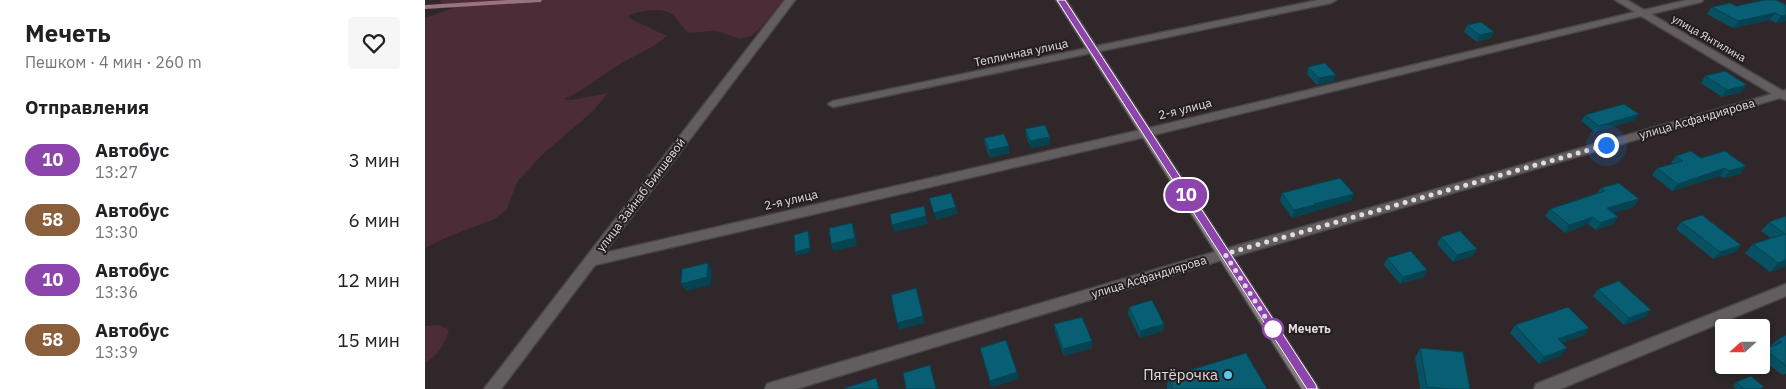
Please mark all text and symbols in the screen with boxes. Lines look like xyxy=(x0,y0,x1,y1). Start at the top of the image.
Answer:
street label: улица Янтилина xyxy=(1669,11,1749,65)
text: Мечеть xyxy=(25,17,111,49)
button: heart xyxy=(348,17,400,69)
street label: Тепличная улица xyxy=(972,35,1070,70)
text: Пешком · 4 мин · 260 m xyxy=(25,52,202,72)
text: Отправления xyxy=(25,95,149,119)
street label: 2-я улица xyxy=(1157,95,1214,122)
street label: улица Асфандиярова xyxy=(1637,95,1757,142)
your location xyxy=(1594,133,1619,158)
street label: улица Зайнаб Биишевой xyxy=(593,135,688,254)
text: Автобус xyxy=(95,138,169,162)
text: 10 xyxy=(42,148,63,171)
text: 3 мин xyxy=(349,148,400,172)
text: 13:27 xyxy=(95,162,138,182)
line badge: 10 xyxy=(1163,179,1209,211)
text: 10 xyxy=(1175,183,1197,206)
street label: 2-я улица xyxy=(763,186,820,213)
text: Автобус xyxy=(95,198,169,222)
text: 58 xyxy=(42,208,63,231)
text: 6 мин xyxy=(349,208,400,232)
text: 13:30 xyxy=(95,222,138,242)
street label: улица Асфандиярова xyxy=(1089,252,1209,301)
text: Автобус xyxy=(95,258,169,282)
text: 10 xyxy=(42,268,63,291)
text: 12 мин xyxy=(337,268,400,292)
text: 13:36 xyxy=(95,282,138,302)
text: Автобус xyxy=(95,318,169,342)
marker: Мечеть xyxy=(1262,318,1284,340)
north arrow xyxy=(1715,319,1770,374)
map controls xyxy=(1715,319,1770,374)
place label: Мечеть xyxy=(1288,321,1331,336)
text: 58 xyxy=(42,328,63,351)
text: 15 мин xyxy=(337,328,400,352)
text: 13:39 xyxy=(95,342,138,362)
place label: Пятёрочка xyxy=(1143,365,1218,384)
marker: Пятёрочка xyxy=(1222,369,1234,381)

